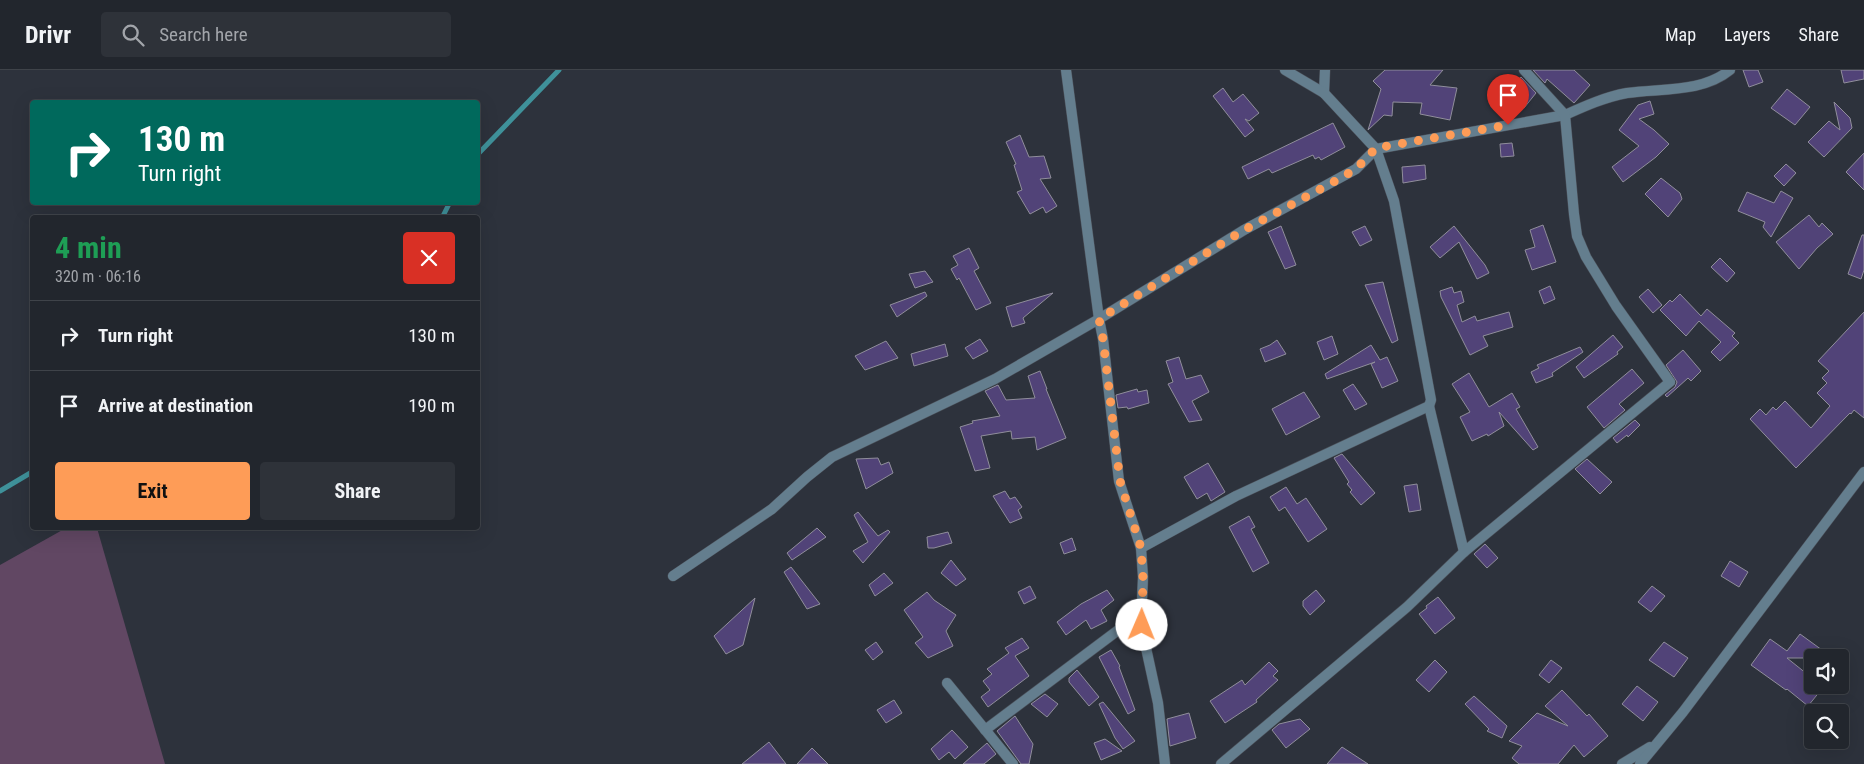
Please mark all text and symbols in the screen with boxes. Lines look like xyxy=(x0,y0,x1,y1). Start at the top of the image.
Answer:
search box xyxy=(101,12,451,57)
text: Drivr xyxy=(25,21,71,49)
icon: search xyxy=(119,21,147,49)
text: Search here xyxy=(159,23,248,46)
text: Map xyxy=(1665,24,1696,45)
text: Layers xyxy=(1724,24,1771,45)
text: Share xyxy=(1799,24,1839,45)
pin xyxy=(1487,74,1529,125)
icon: arrive xyxy=(1494,81,1522,109)
text: 130 m xyxy=(138,119,225,160)
icon: right xyxy=(55,120,120,185)
text: Turn right xyxy=(138,161,221,186)
text: 4 min xyxy=(55,230,122,265)
button: close xyxy=(403,232,455,284)
text: 320 m · 06:16 xyxy=(55,267,141,286)
icon: right xyxy=(55,322,83,350)
text: Turn right xyxy=(98,324,173,347)
text: 130 m xyxy=(408,324,455,347)
icon: arrive xyxy=(55,392,83,420)
text: Arrive at destination xyxy=(98,394,253,417)
text: 190 m xyxy=(408,394,455,417)
button: Exit xyxy=(55,462,250,520)
button: Share xyxy=(260,462,455,520)
position arrow xyxy=(1115,598,1167,650)
map controls xyxy=(1804,649,1849,749)
button: sound xyxy=(1804,649,1849,694)
button: search xyxy=(1804,704,1849,749)

